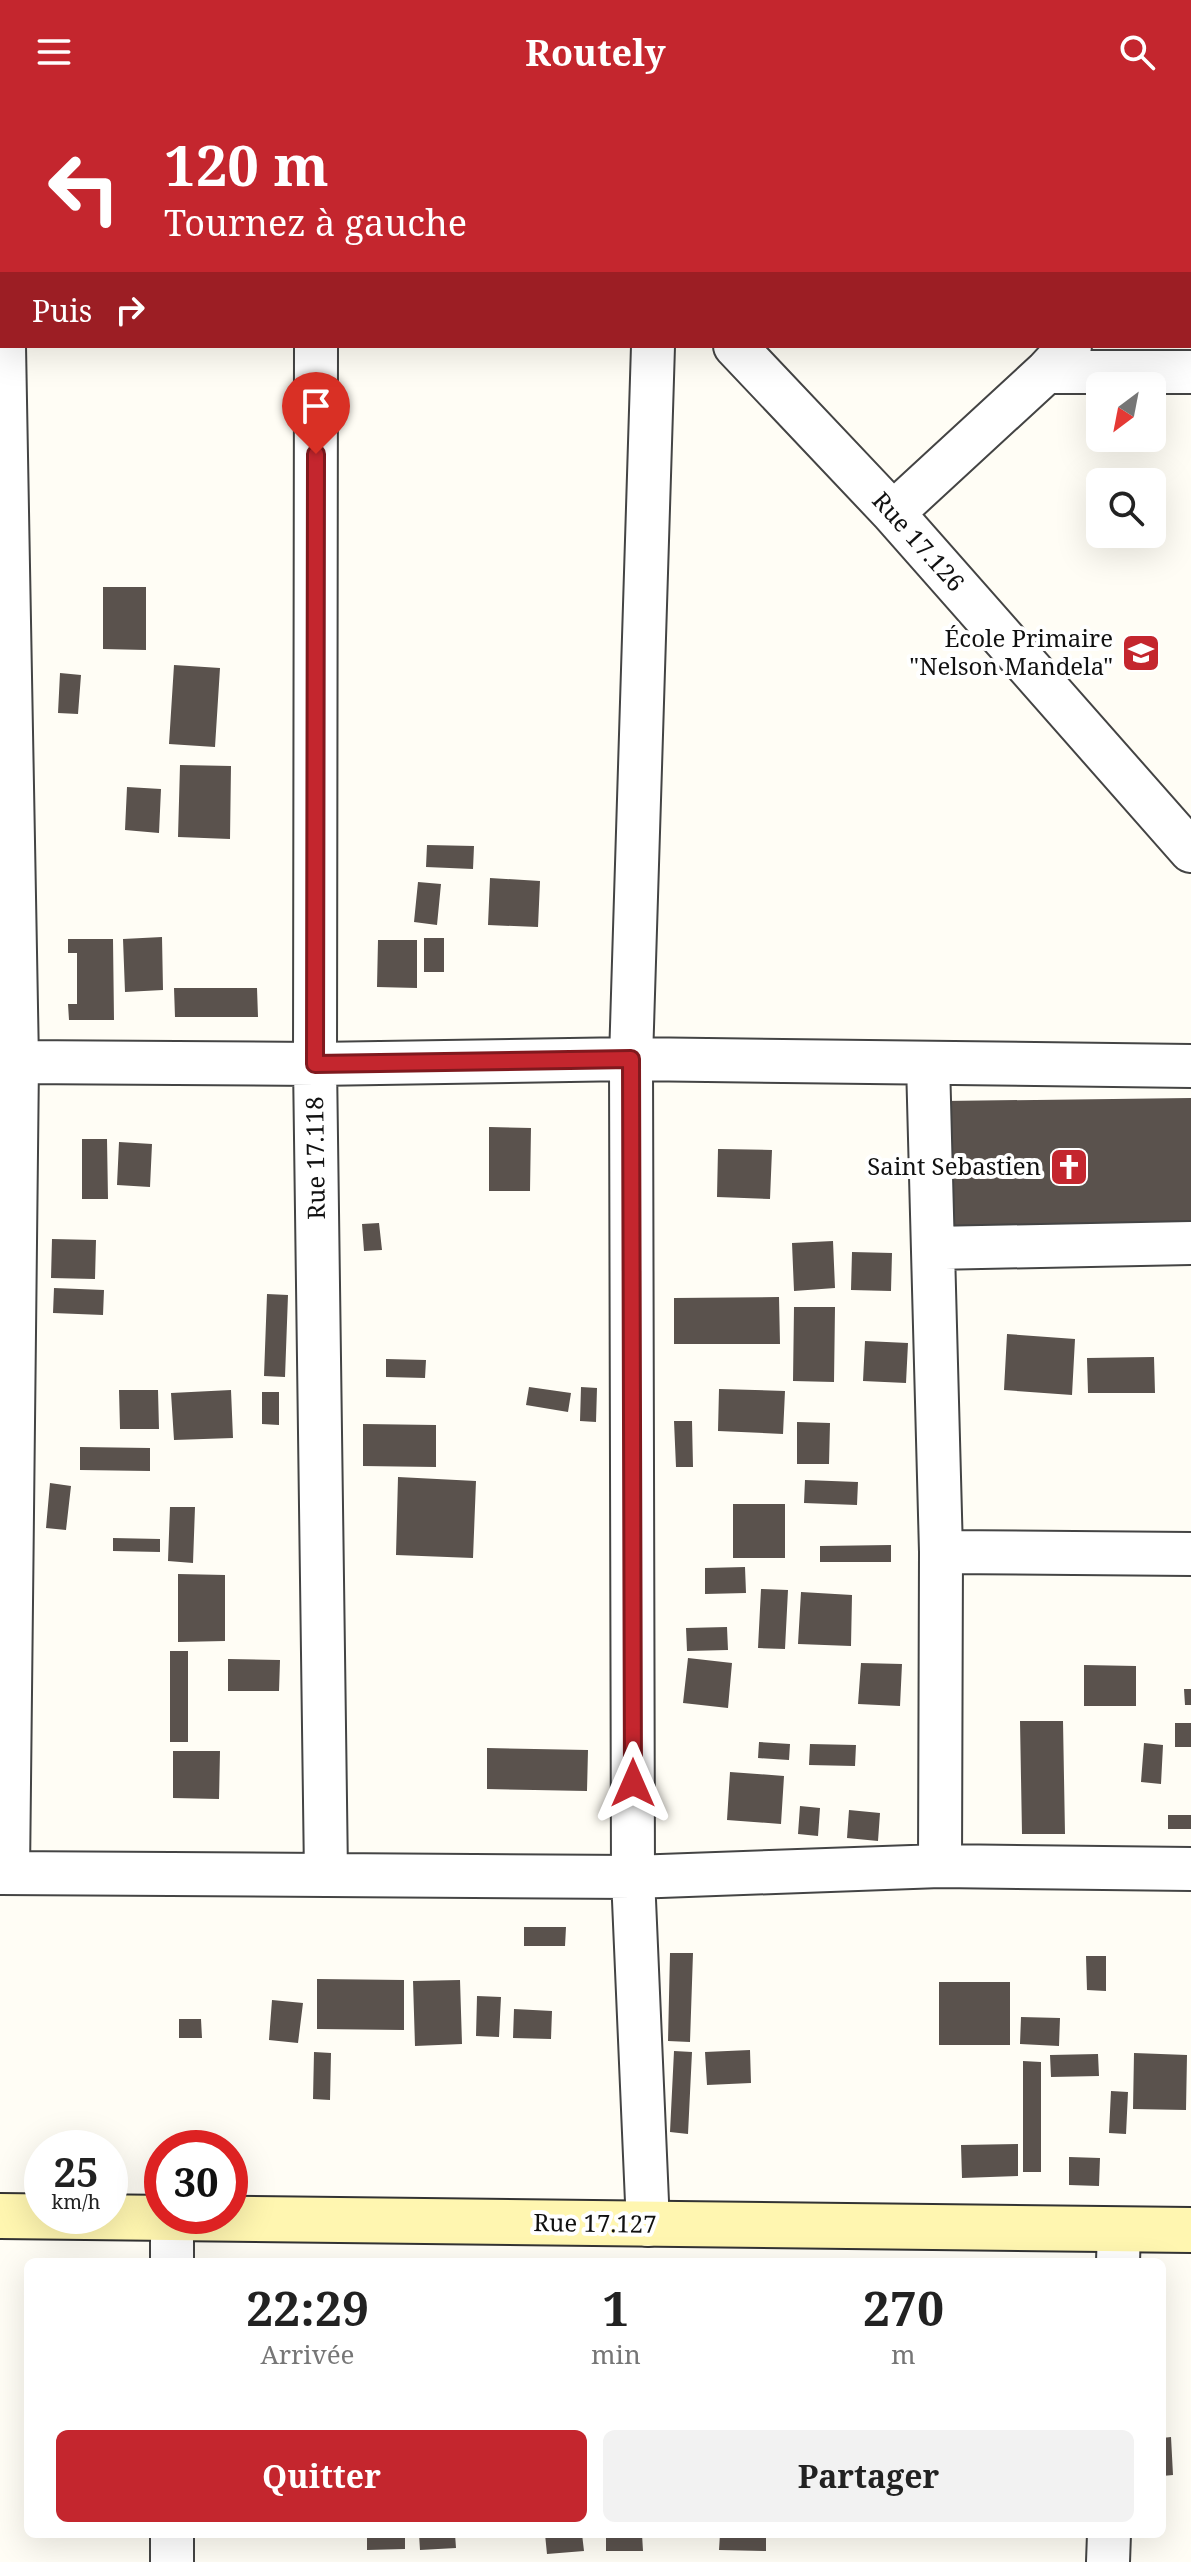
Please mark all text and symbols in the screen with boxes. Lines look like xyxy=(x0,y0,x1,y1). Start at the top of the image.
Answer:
text: Routely xyxy=(525,28,666,77)
icon: menu xyxy=(32,30,76,74)
icon: search xyxy=(1115,30,1159,74)
text: 120 m xyxy=(164,126,329,202)
icon: left xyxy=(32,136,136,240)
text: Tournez à gauche xyxy=(164,198,467,247)
icon: right xyxy=(108,288,152,332)
text: Puis xyxy=(32,290,92,331)
pin xyxy=(282,372,350,454)
north arrow xyxy=(1086,372,1166,452)
map controls xyxy=(1086,372,1166,548)
icon: arrive xyxy=(294,384,338,428)
button: search xyxy=(1086,468,1166,548)
street label: Rue 17.126 xyxy=(866,484,973,598)
place label: École Primaire "Nelson Mandela" xyxy=(909,621,1113,682)
school or university icon: École Primaire "Nelson Mandela" xyxy=(1120,632,1162,674)
street label: Rue 17.118 xyxy=(297,1096,332,1220)
church icon: Saint Sebastien xyxy=(1048,1146,1090,1188)
place label: Saint Sebastien xyxy=(867,1149,1041,1182)
position arrow xyxy=(591,1741,675,1825)
speed limit sign: 30 xyxy=(144,2130,248,2234)
text: 25 xyxy=(53,2144,99,2199)
text: km/h xyxy=(51,2188,101,2215)
street label: Rue 17.127 xyxy=(533,2205,657,2240)
text: 22:29 xyxy=(246,2275,369,2340)
text: 1 xyxy=(602,2275,629,2340)
text: 270 xyxy=(863,2275,944,2340)
text: Arrivée xyxy=(260,2336,355,2372)
text: min xyxy=(591,2336,641,2372)
text: m xyxy=(891,2336,916,2372)
button: Quitter xyxy=(56,2430,587,2522)
button: Partager xyxy=(603,2430,1134,2522)

